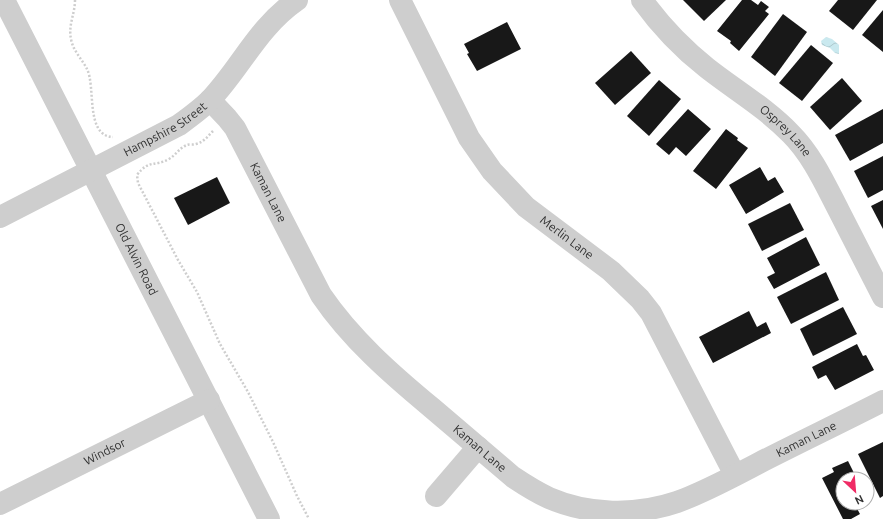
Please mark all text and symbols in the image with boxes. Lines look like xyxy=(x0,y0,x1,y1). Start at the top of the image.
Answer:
street label: Hampshire Street xyxy=(121,99,209,158)
street label: Osprey Lane xyxy=(757,102,814,159)
street label: Kaman Lane xyxy=(248,160,289,224)
street label: Merlin Lane xyxy=(538,213,596,261)
street label: Old Alvin Road xyxy=(113,221,161,297)
street label: Kaman Lane xyxy=(774,419,838,459)
street label: Kaman Lane xyxy=(451,422,509,474)
street label: Windsor xyxy=(81,435,128,467)
north arrow xyxy=(835,471,875,511)
text: N xyxy=(853,493,866,507)

